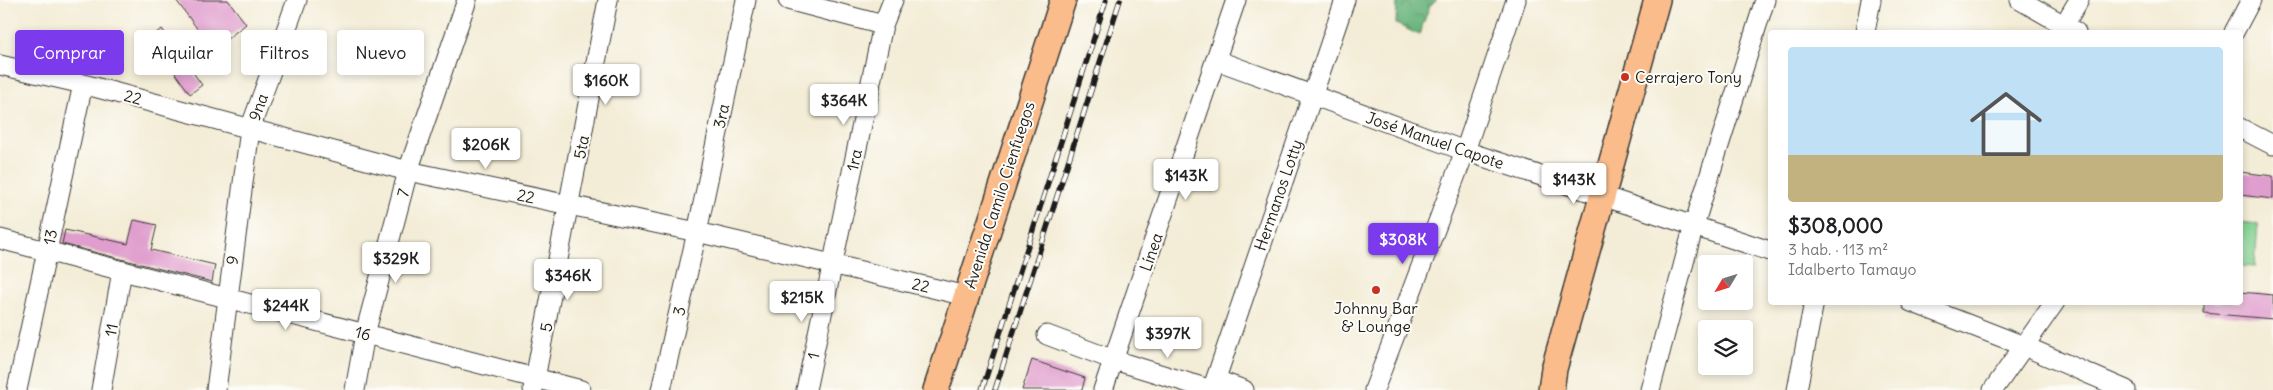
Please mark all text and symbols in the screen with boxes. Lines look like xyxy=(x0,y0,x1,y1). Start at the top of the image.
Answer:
chip: Comprar xyxy=(15,30,124,75)
chip: Alquilar xyxy=(134,30,231,75)
chip: Filtros xyxy=(241,30,327,75)
chip: Nuevo xyxy=(337,30,424,75)
pin: $160K xyxy=(571,64,641,106)
place label: Cerrajero Tony xyxy=(1635,67,1742,87)
text: $160K xyxy=(584,70,628,90)
marker: Cerrajero Tony xyxy=(1619,71,1631,83)
icon: home xyxy=(1961,79,2051,169)
pin: $364K xyxy=(809,84,879,126)
street label: 22 xyxy=(122,85,144,109)
text: $364K xyxy=(821,90,867,110)
street label: 9na xyxy=(244,91,272,123)
street label: Avenida Camilo Cienfuegos xyxy=(959,99,1039,291)
street label: 3ra xyxy=(709,102,733,130)
street label: José Manuel Capote xyxy=(1363,107,1507,173)
pin: $206K xyxy=(451,128,521,170)
street label: 5ta xyxy=(569,133,593,161)
text: $206K xyxy=(462,134,510,154)
street label: Hermanos Lotty xyxy=(1250,137,1306,253)
street label: 1ra xyxy=(842,147,866,173)
pin: $143K xyxy=(1151,158,1221,201)
pin: $143K xyxy=(1539,162,1609,205)
text: $143K xyxy=(1164,165,1208,185)
text: $143K xyxy=(1552,169,1596,189)
street label: 22 xyxy=(515,184,537,208)
street label: 7 xyxy=(392,186,414,199)
text: $308,000 xyxy=(1788,212,1883,239)
pin: $308K xyxy=(1368,222,1438,265)
street label: 13 xyxy=(39,227,61,247)
text: $308K xyxy=(1379,229,1427,249)
street label: Línea xyxy=(1135,230,1167,274)
text: 3 hab. · 113 m² xyxy=(1788,239,1888,259)
pin: $329K xyxy=(361,242,431,284)
text: $329K xyxy=(373,248,419,268)
street label: 9 xyxy=(221,254,243,266)
north arrow xyxy=(1698,255,1752,310)
map controls xyxy=(1698,255,1753,375)
pin: $346K xyxy=(533,258,603,301)
text: Idalberto Tamayo xyxy=(1788,259,1917,279)
text: $346K xyxy=(545,265,591,285)
street label: 22 xyxy=(910,273,932,297)
pin: $215K xyxy=(767,280,837,323)
marker: Johnny Bar & Lounge xyxy=(1370,284,1382,296)
text: $215K xyxy=(780,287,824,307)
pin: $244K xyxy=(251,288,321,331)
text: $244K xyxy=(263,295,309,315)
place label: Johnny Bar & Lounge xyxy=(1334,298,1418,336)
street label: 3 xyxy=(668,304,690,318)
pin: $397K xyxy=(1133,316,1203,359)
button: layers xyxy=(1698,320,1753,375)
street label: 16 xyxy=(353,321,373,345)
street label: 5 xyxy=(535,321,557,333)
street label: 11 xyxy=(100,322,122,338)
text: $397K xyxy=(1146,323,1190,343)
street label: 1 xyxy=(803,351,823,361)

